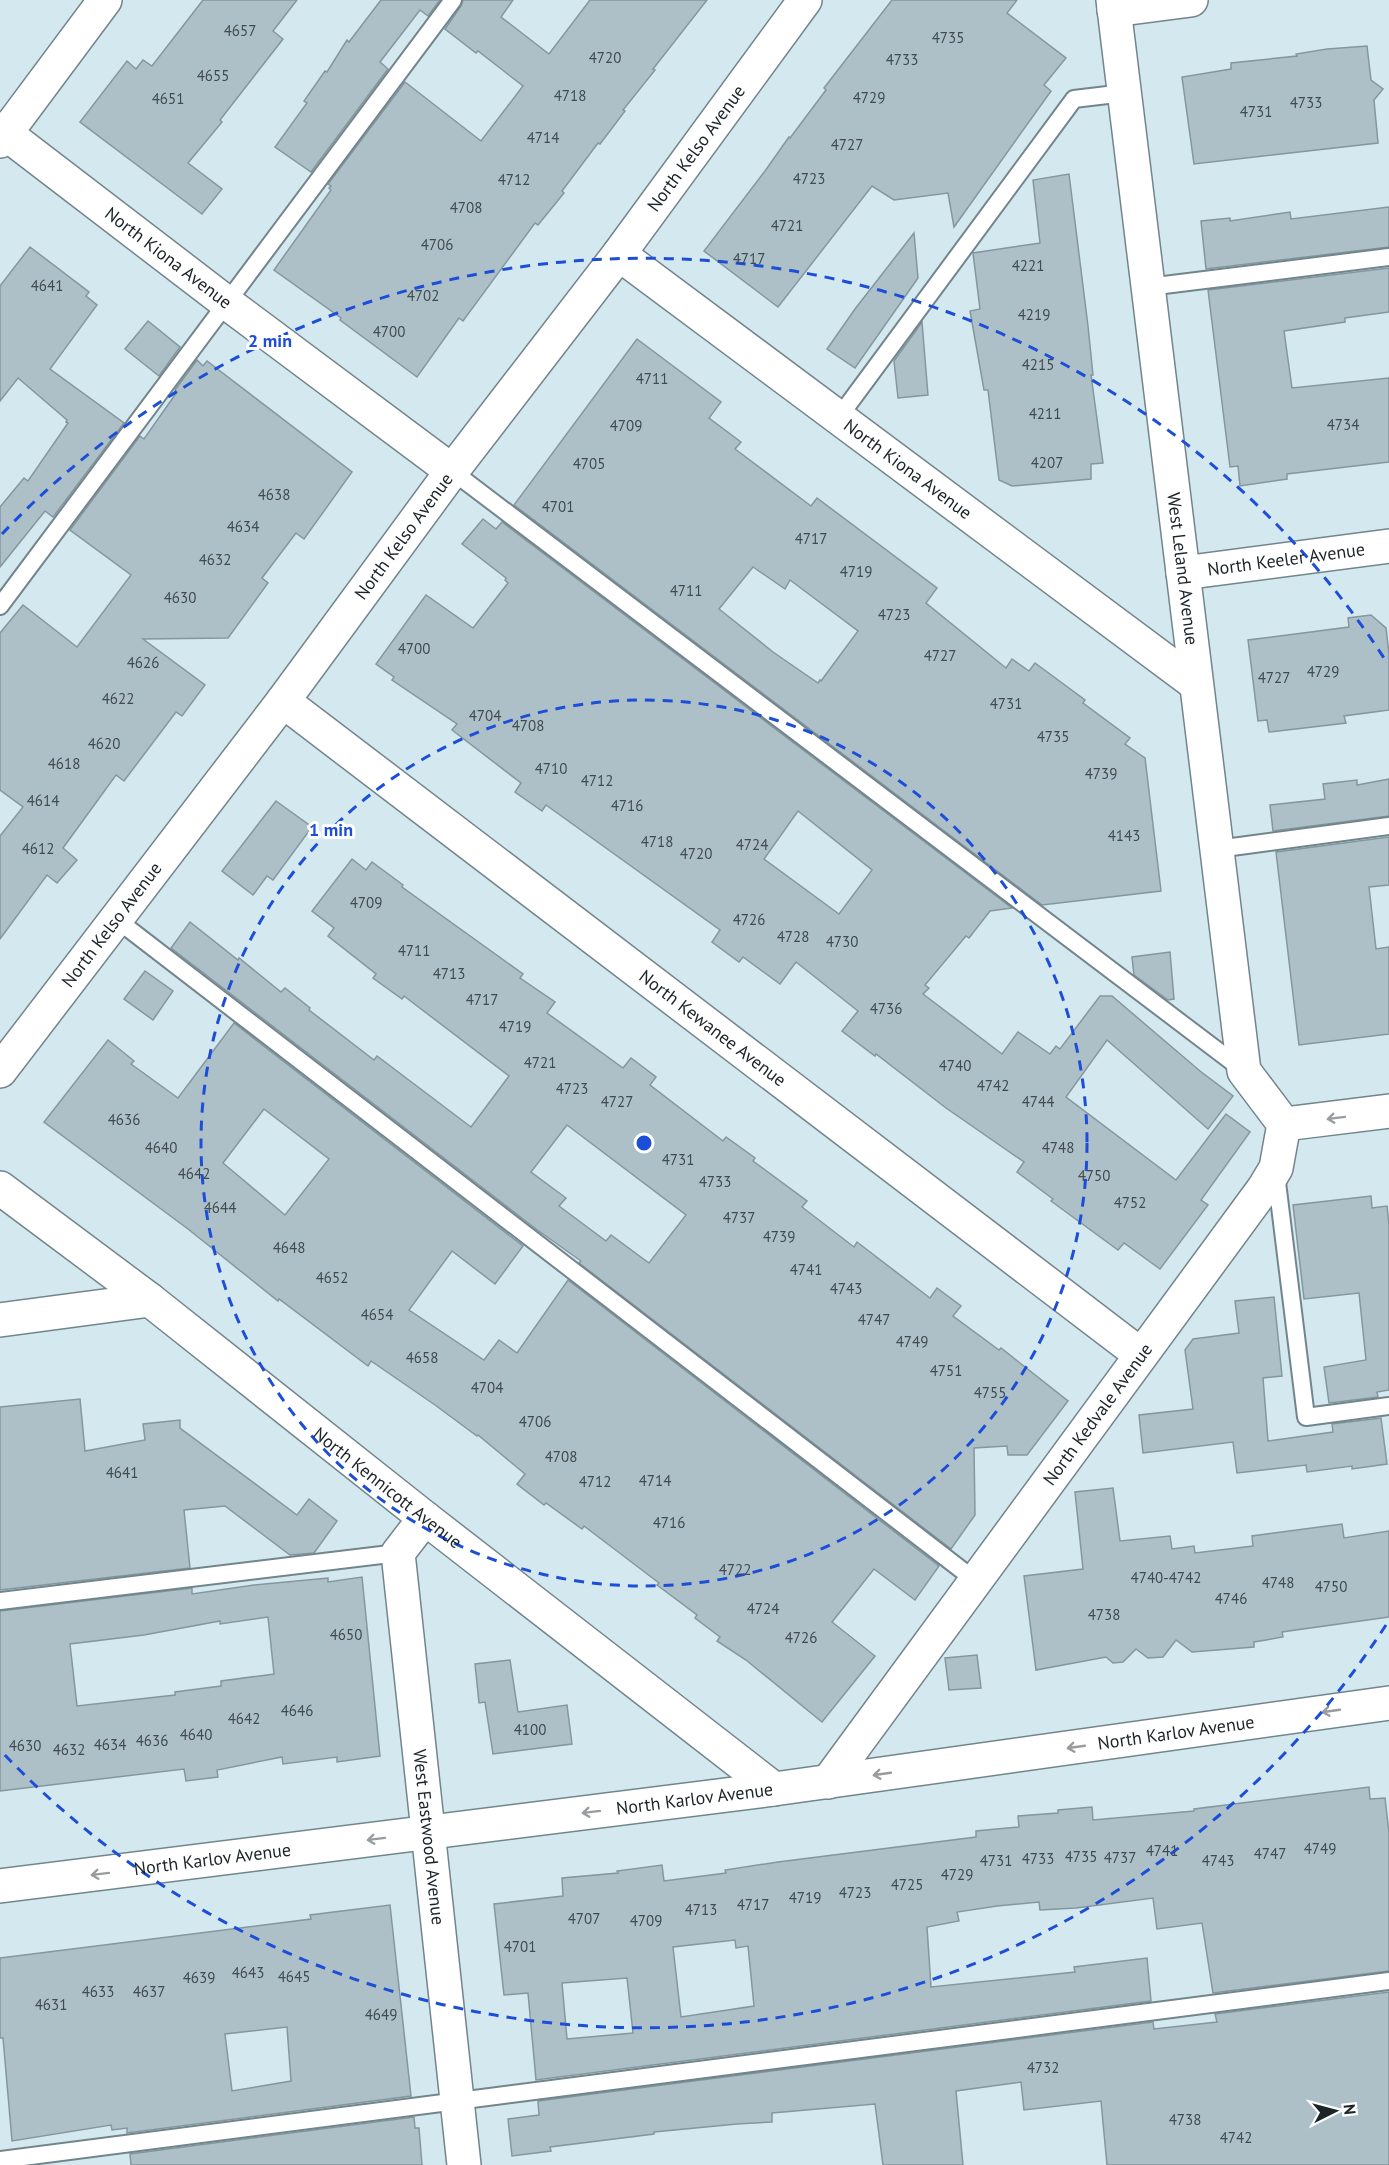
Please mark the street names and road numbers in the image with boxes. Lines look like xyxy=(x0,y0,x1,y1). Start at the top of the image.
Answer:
street label: North Kelso Avenue xyxy=(642,80,750,216)
street label: North Kiona Avenue xyxy=(100,202,237,314)
street label: North Kiona Avenue xyxy=(839,413,977,524)
street label: North Kelso Avenue xyxy=(349,468,458,604)
street label: West Leland Avenue xyxy=(1162,491,1204,646)
street label: North Keeler Avenue xyxy=(1206,537,1366,581)
street label: North Kelso Avenue xyxy=(56,857,167,992)
street label: North Kewanee Avenue xyxy=(635,965,791,1091)
street label: North Kedvale Avenue xyxy=(1038,1338,1157,1490)
street label: North Kennicott Avenue xyxy=(309,1422,467,1553)
street label: North Karlov Avenue xyxy=(1096,1710,1256,1755)
street label: West Eastwood Avenue xyxy=(408,1748,450,1926)
street label: North Karlov Avenue xyxy=(615,1777,774,1820)
street label: North Karlov Avenue xyxy=(132,1838,292,1880)

